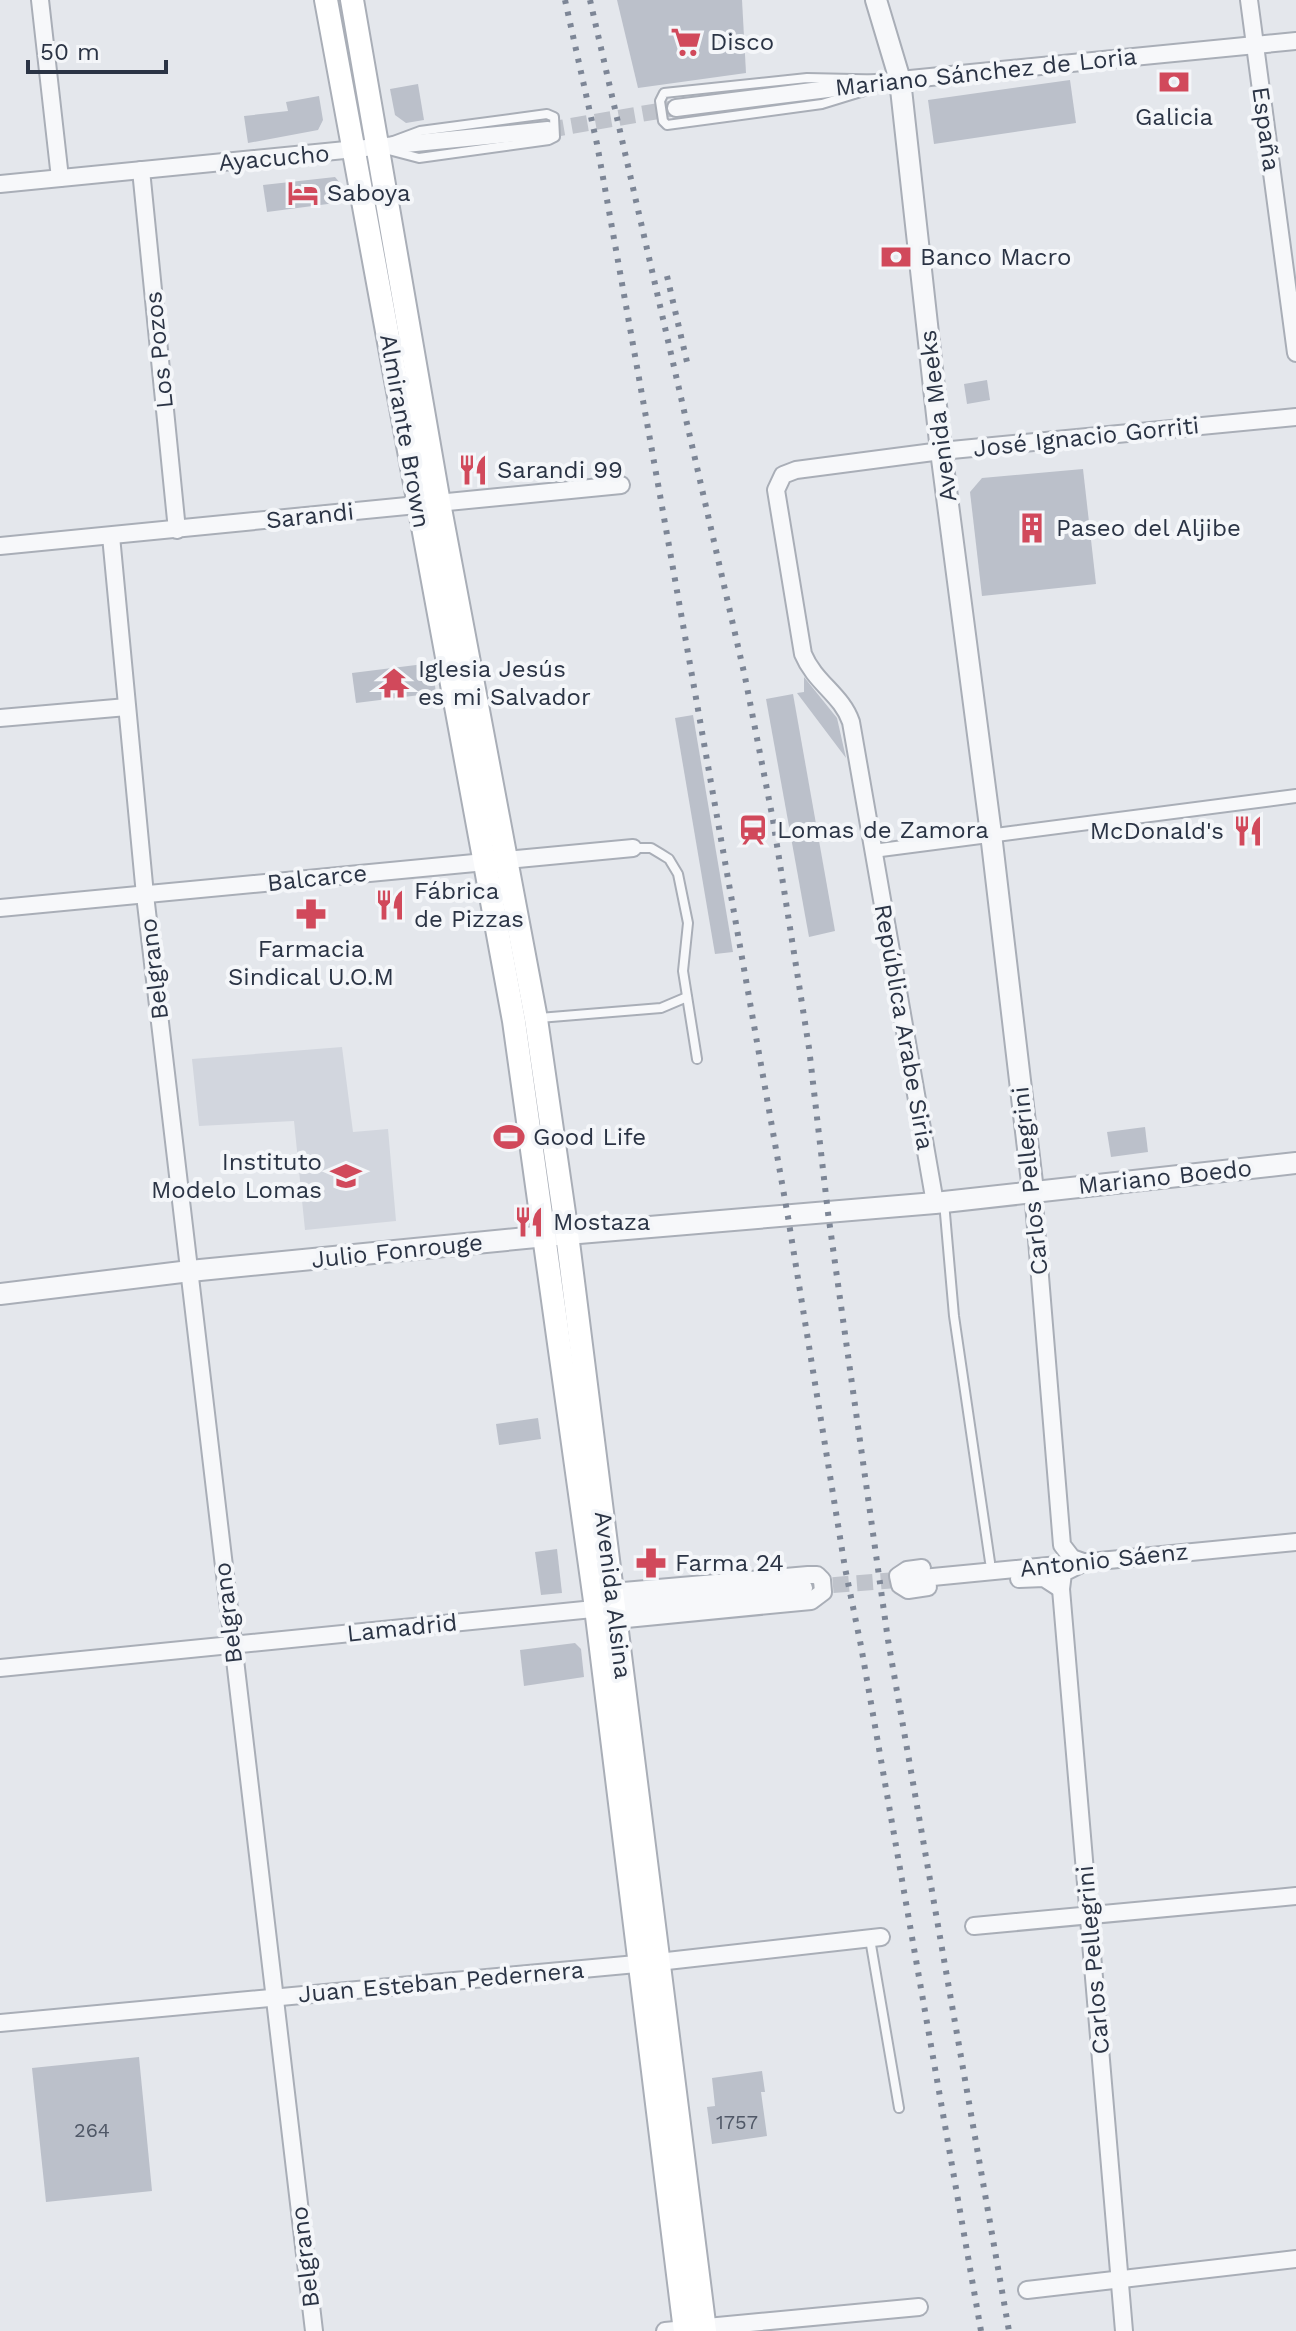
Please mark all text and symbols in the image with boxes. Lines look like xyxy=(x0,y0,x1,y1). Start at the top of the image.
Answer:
scale bar xyxy=(28,24,166,74)
supermarket icon: Disco xyxy=(669,25,703,59)
place label: Disco xyxy=(710,28,774,56)
text: 50 m xyxy=(40,38,100,66)
street label: Mariano Sánchez de Loria xyxy=(834,42,1138,102)
bank icon: Galicia xyxy=(1157,65,1191,99)
street label: España xyxy=(1246,85,1286,173)
place label: Galicia xyxy=(1135,103,1213,131)
street label: Ayacucho xyxy=(217,139,331,177)
hotel icon: Saboya xyxy=(286,176,320,210)
place label: Saboya xyxy=(327,179,410,207)
bank icon: Banco Macro xyxy=(879,240,913,274)
place label: Banco Macro xyxy=(920,243,1071,271)
street label: Los Pozos xyxy=(139,290,179,410)
street label: Avenida Meeks xyxy=(914,329,962,503)
street label: Almirante Brown xyxy=(374,332,436,530)
street label: José Ignacio Gorriti xyxy=(972,411,1200,463)
restaurant icon: Sarandi 99 xyxy=(456,453,490,487)
place label: Sarandi 99 xyxy=(497,456,623,484)
street label: Sarandi xyxy=(265,497,355,535)
building icon: Paseo del Aljibe xyxy=(1015,511,1049,545)
place label: Paseo del Aljibe xyxy=(1056,514,1241,542)
place label: Iglesia Jesús es mi Salvador xyxy=(418,655,591,711)
temple icon: Iglesia Jesús es mi Salvador xyxy=(377,666,411,700)
station icon: Lomas de Zamora xyxy=(736,813,770,847)
restaurant icon: McDonald's xyxy=(1231,814,1265,848)
place label: Lomas de Zamora xyxy=(777,816,989,844)
place label: McDonald's xyxy=(1090,817,1224,845)
street label: Balcarce xyxy=(266,859,368,897)
place label: Fábrica de Pizzas xyxy=(414,877,524,933)
restaurant icon: Fábrica de Pizzas xyxy=(373,888,407,922)
pharmacy icon: Farmacia Sindical U.O.M xyxy=(294,897,328,931)
street label: República Arabe Siria xyxy=(869,902,939,1152)
street label: Belgrano xyxy=(134,917,174,1021)
place label: Farmacia Sindical U.O.M xyxy=(228,935,394,991)
street label: Carlos Pellegrini xyxy=(1006,1085,1054,1277)
sports icon: Good Life xyxy=(492,1120,526,1154)
place label: Good Life xyxy=(533,1123,646,1151)
place label: Instituto Modelo Lomas xyxy=(151,1148,322,1204)
street label: Mariano Boedo xyxy=(1077,1154,1253,1200)
school or university icon: Instituto Modelo Lomas xyxy=(329,1159,363,1193)
restaurant icon: Mostaza xyxy=(512,1205,546,1239)
place label: Mostaza xyxy=(553,1208,650,1236)
street label: Julio Fonrouge xyxy=(310,1228,484,1274)
street label: Avenida Alsina xyxy=(589,1510,637,1680)
street label: Antonio Sáenz xyxy=(1018,1537,1190,1583)
pharmacy icon: Farma 24 xyxy=(634,1546,668,1580)
place label: Farma 24 xyxy=(675,1549,784,1577)
street label: Belgrano xyxy=(208,1561,248,1665)
street label: Lamadrid xyxy=(346,1608,458,1648)
street label: Carlos Pellegrini xyxy=(1071,1864,1115,2056)
street label: Juan Esteban Pedernera xyxy=(297,1956,585,2008)
house number: 1757 xyxy=(716,2110,758,2134)
house number: 264 xyxy=(74,2118,110,2142)
street label: Belgrano xyxy=(285,2205,325,2309)

